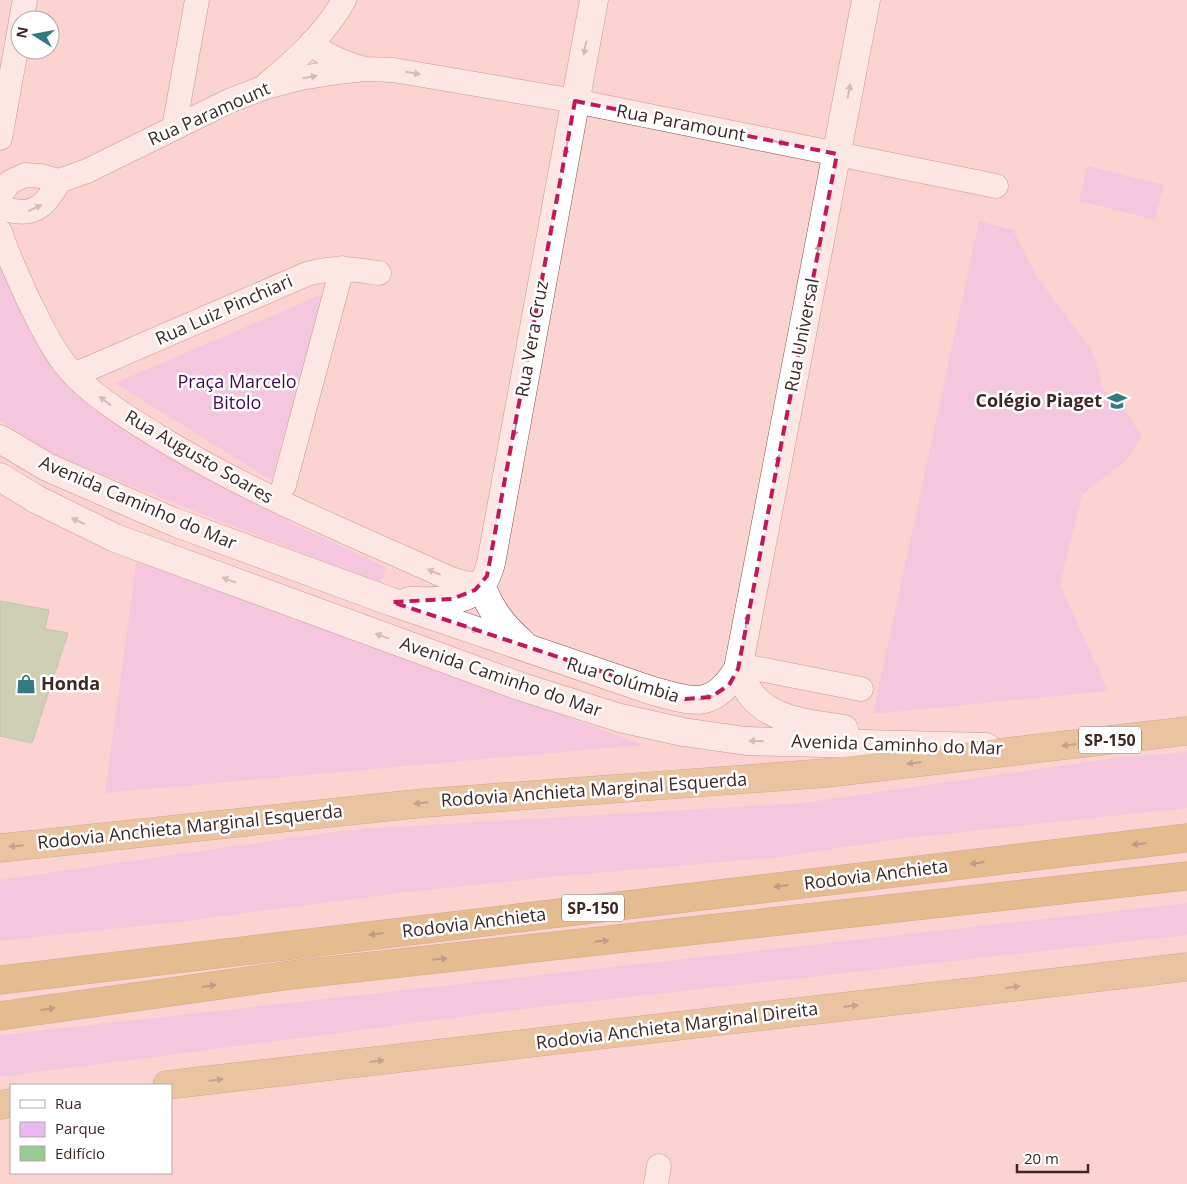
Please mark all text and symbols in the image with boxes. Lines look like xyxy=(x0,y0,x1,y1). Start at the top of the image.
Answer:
north arrow xyxy=(10,10,60,60)
text: N xyxy=(11,25,32,40)
one-way arrow xyxy=(580,40,588,56)
one-way arrow xyxy=(406,70,422,78)
one-way arrow xyxy=(303,72,319,80)
street label: Rua Paramount xyxy=(144,75,273,151)
one-way arrow xyxy=(845,83,853,99)
street label: Rua Paramount xyxy=(615,98,748,146)
one-way arrow xyxy=(772,138,787,146)
one-way arrow xyxy=(562,142,570,157)
one-way arrow xyxy=(28,203,43,212)
one-way arrow xyxy=(815,242,823,258)
street label: Rua Luiz Pinchiari xyxy=(151,268,296,350)
street label: Rua Universal xyxy=(778,276,824,394)
street label: Rua Vera Cruz xyxy=(509,279,553,399)
park label: Praça Marcelo Bitolo xyxy=(177,369,297,414)
place label: Colégio Piaget xyxy=(975,388,1102,412)
school or university icon: Colégio Piaget xyxy=(1106,390,1128,412)
one-way arrow xyxy=(98,396,112,406)
street label: Rua Augusto Soares xyxy=(121,404,278,508)
one-way arrow xyxy=(511,422,519,438)
street label: Avenida Caminho do Mar xyxy=(36,450,241,555)
one-way arrow xyxy=(774,454,782,469)
one-way arrow xyxy=(71,516,85,524)
one-way arrow xyxy=(427,568,442,576)
one-way arrow xyxy=(222,576,237,583)
one-way arrow xyxy=(744,613,752,629)
one-way arrow xyxy=(464,626,479,633)
street label: Avenida Caminho do Mar xyxy=(397,630,606,722)
one-way arrow xyxy=(374,632,389,640)
street label: Rua Colúmbia xyxy=(564,650,683,708)
place label: Honda xyxy=(41,671,100,695)
shop icon: Honda xyxy=(15,673,37,695)
one-way arrow xyxy=(698,694,714,702)
road number: SP-150 xyxy=(1079,726,1141,754)
street label: Avenida Caminho do Mar xyxy=(791,728,1004,760)
one-way arrow xyxy=(748,737,764,745)
one-way arrow xyxy=(1061,741,1077,749)
one-way arrow xyxy=(906,759,922,767)
street label: Rodovia Anchieta Marginal Esquerda xyxy=(440,766,748,812)
street label: Rodovia Anchieta Marginal Esquerda xyxy=(36,798,344,854)
one-way arrow xyxy=(413,799,429,807)
one-way arrow xyxy=(1130,840,1146,848)
one-way arrow xyxy=(7,842,23,850)
street label: Rodovia Anchieta xyxy=(802,853,949,895)
one-way arrow xyxy=(969,859,985,867)
one-way arrow xyxy=(773,882,789,890)
road number: SP-150 xyxy=(562,894,624,921)
street label: Rodovia Anchieta xyxy=(400,901,547,943)
one-way arrow xyxy=(368,930,384,938)
one-way arrow xyxy=(594,937,610,945)
one-way arrow xyxy=(432,955,448,963)
one-way arrow xyxy=(202,982,218,990)
one-way arrow xyxy=(1005,983,1021,991)
street label: Rodovia Anchieta Marginal Direita xyxy=(534,996,819,1054)
one-way arrow xyxy=(844,1002,860,1010)
one-way arrow xyxy=(41,1005,57,1013)
one-way arrow xyxy=(370,1057,386,1065)
one-way arrow xyxy=(208,1076,224,1084)
legend xyxy=(10,1084,172,1174)
text: Rua xyxy=(55,1093,82,1113)
text: Parque xyxy=(55,1118,105,1138)
scale bar xyxy=(1017,1142,1088,1174)
text: Edifício xyxy=(55,1143,105,1163)
text: 20 m xyxy=(1024,1148,1059,1168)

